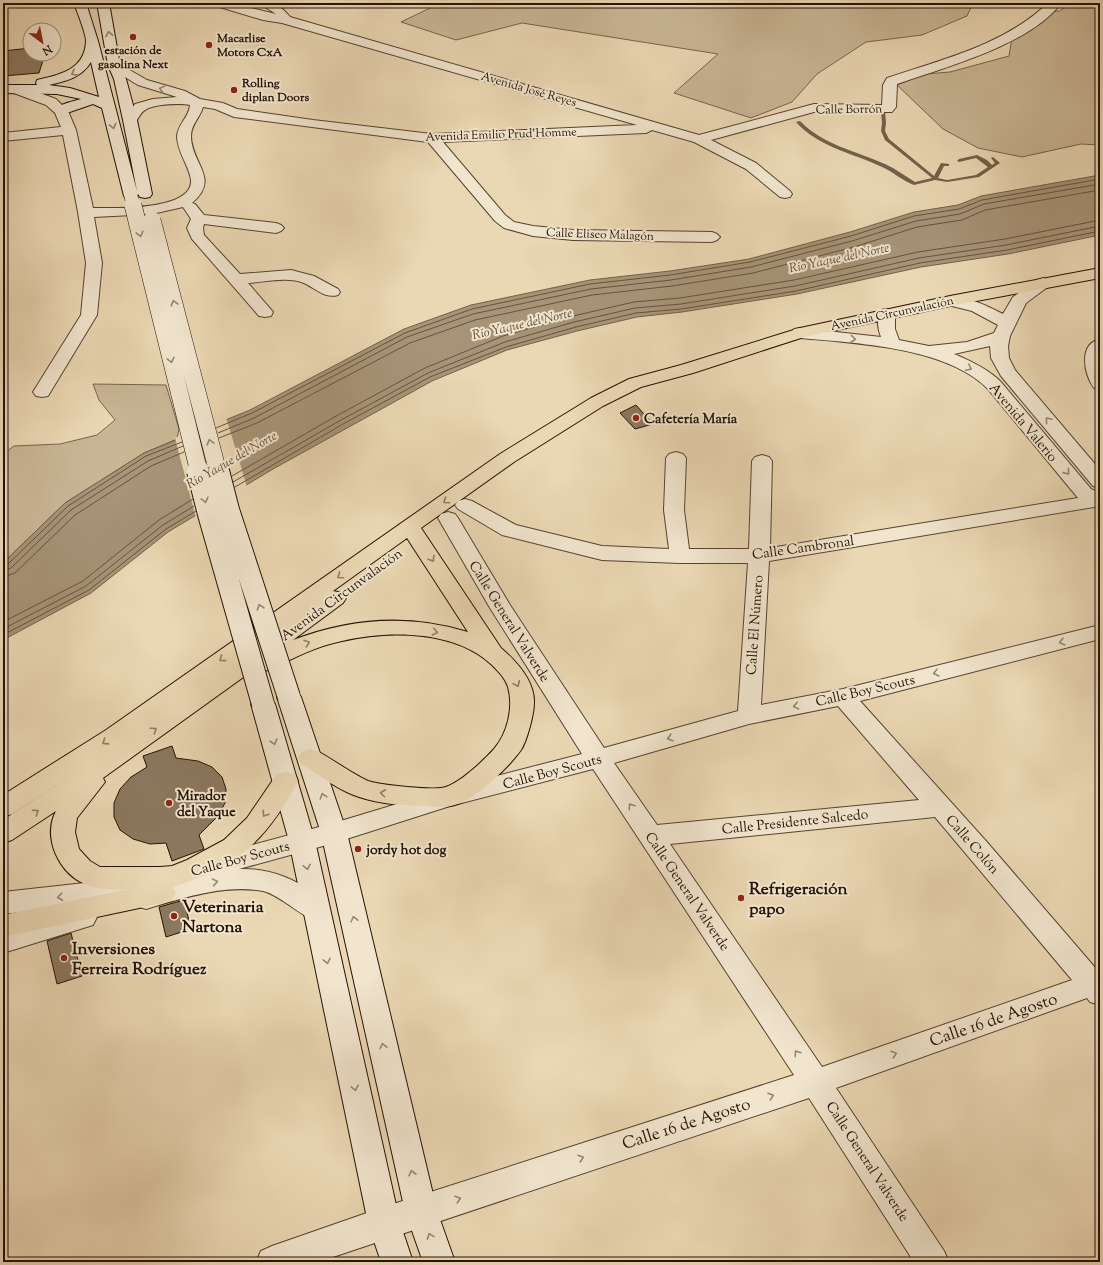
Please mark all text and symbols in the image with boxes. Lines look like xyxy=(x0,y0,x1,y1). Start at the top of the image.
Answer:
north arrow xyxy=(22,22,62,62)
place label: Macarlise Motors CxA xyxy=(216,30,283,62)
one-way arrow xyxy=(105,31,113,37)
marker: estación de gasolina Next xyxy=(128,32,138,42)
text: N xyxy=(39,40,56,59)
marker: Macarlise Motors CxA xyxy=(204,40,214,50)
place label: estación de gasolina Next xyxy=(98,42,169,74)
street label: Avenida José Reyes xyxy=(479,68,579,112)
one-way arrow xyxy=(71,69,78,76)
place label: Rolling diplan Doors xyxy=(241,75,309,107)
one-way arrow xyxy=(158,85,165,94)
marker: Rolling diplan Doors xyxy=(229,85,239,95)
street label: Calle Borrón xyxy=(816,100,882,120)
one-way arrow xyxy=(108,122,117,129)
street label: Avenida Emilio Prud'Homme xyxy=(425,123,577,147)
street label: Calle Eliseo Malagón xyxy=(546,224,654,246)
one-way arrow xyxy=(135,230,144,237)
water label: Río Yaque del Norte xyxy=(788,240,891,278)
street label: Avenida Circunvalación xyxy=(829,292,955,336)
one-way arrow xyxy=(170,300,179,307)
water label: Río Yaque del Norte xyxy=(471,305,574,345)
one-way arrow xyxy=(850,334,856,343)
one-way arrow xyxy=(167,357,175,363)
one-way arrow xyxy=(965,364,972,371)
street label: Avenida Valerio xyxy=(983,379,1062,467)
place label: Cafetería María xyxy=(644,410,738,430)
marker: Cafetería María xyxy=(631,413,641,423)
one-way arrow xyxy=(1045,417,1052,424)
water label: Río Yaque del Norte xyxy=(183,427,281,494)
one-way arrow xyxy=(207,439,215,445)
one-way arrow xyxy=(1062,468,1069,475)
one-way arrow xyxy=(200,496,209,503)
one-way arrow xyxy=(444,496,451,503)
street label: Calle Cambronal xyxy=(751,532,856,566)
street label: Avenida Circunvalación xyxy=(277,545,407,647)
one-way arrow xyxy=(427,555,435,562)
street label: Calle General Valverde xyxy=(463,558,554,687)
one-way arrow xyxy=(337,571,344,579)
street label: Calle El Número xyxy=(743,574,769,676)
one-way arrow xyxy=(256,603,265,610)
one-way arrow xyxy=(432,627,438,635)
one-way arrow xyxy=(1059,637,1065,645)
one-way arrow xyxy=(304,640,311,648)
one-way arrow xyxy=(220,654,227,661)
one-way arrow xyxy=(933,669,939,677)
street label: Calle Boy Scouts xyxy=(814,671,917,713)
one-way arrow xyxy=(512,679,520,687)
one-way arrow xyxy=(793,702,799,710)
one-way arrow xyxy=(150,727,157,735)
one-way arrow xyxy=(667,734,673,742)
one-way arrow xyxy=(102,738,109,745)
one-way arrow xyxy=(269,738,278,745)
street label: Calle Boy Scouts xyxy=(501,750,604,796)
place label: Mirador del Yaque xyxy=(177,787,236,823)
one-way arrow xyxy=(380,789,386,798)
one-way arrow xyxy=(319,792,328,799)
marker: Mirador del Yaque xyxy=(164,798,174,808)
one-way arrow xyxy=(628,804,635,811)
street label: Calle Presidente Salcedo xyxy=(721,805,870,841)
one-way arrow xyxy=(32,809,39,817)
one-way arrow xyxy=(262,810,270,817)
street label: Calle Colón xyxy=(940,811,1003,879)
street label: Calle General Valverde xyxy=(639,829,734,956)
street label: Calle Boy Scouts xyxy=(189,837,292,883)
place label: jordy hot dog xyxy=(366,841,446,861)
marker: jordy hot dog xyxy=(353,844,363,854)
one-way arrow xyxy=(303,864,311,871)
one-way arrow xyxy=(212,878,218,887)
place label: Refrigeración papo xyxy=(749,878,848,922)
one-way arrow xyxy=(57,892,63,901)
marker: Refrigeración papo xyxy=(736,893,746,903)
place label: Veterinaria Nartona xyxy=(182,896,264,940)
marker: Veterinaria Nartona xyxy=(169,911,179,921)
one-way arrow xyxy=(350,916,358,923)
place label: Inversiones Ferreira Rodríguez xyxy=(72,938,207,982)
marker: Inversiones Ferreira Rodríguez xyxy=(59,953,69,963)
one-way arrow xyxy=(323,958,331,964)
street label: Calle 16 de Agosto xyxy=(927,988,1061,1054)
one-way arrow xyxy=(379,1043,387,1049)
one-way arrow xyxy=(891,1050,898,1059)
one-way arrow xyxy=(795,1051,802,1058)
one-way arrow xyxy=(351,1085,359,1091)
one-way arrow xyxy=(767,1092,774,1100)
street label: Calle 16 de Agosto xyxy=(619,1093,754,1157)
street label: Calle General Valverde xyxy=(820,1098,913,1226)
one-way arrow xyxy=(577,1154,584,1163)
one-way arrow xyxy=(408,1170,416,1176)
one-way arrow xyxy=(454,1195,461,1203)
one-way arrow xyxy=(426,1233,434,1240)

